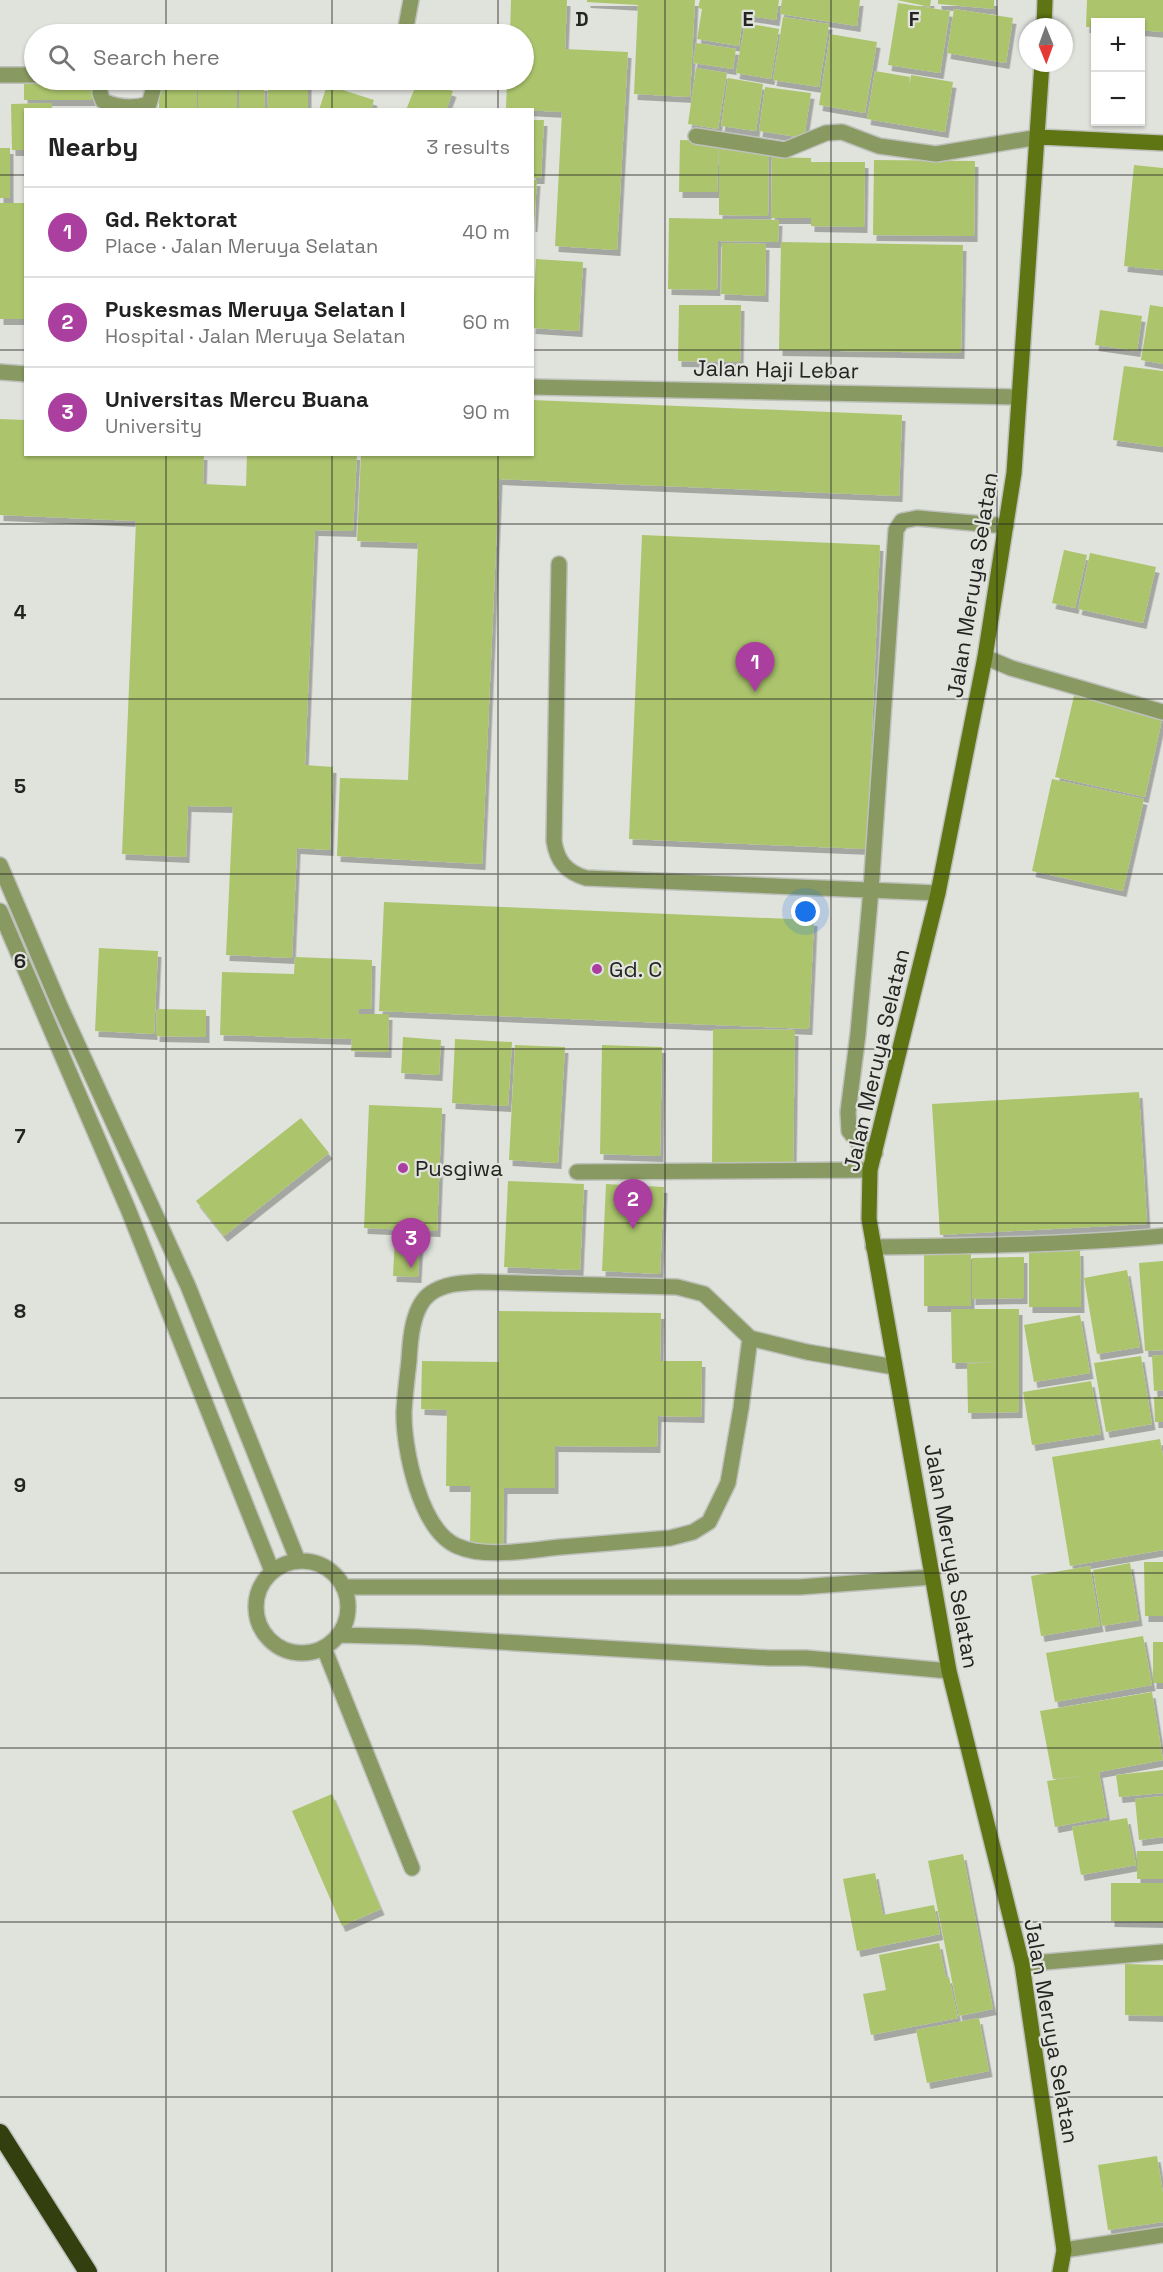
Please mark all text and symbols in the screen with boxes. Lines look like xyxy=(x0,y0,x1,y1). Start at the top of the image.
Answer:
text: D xyxy=(575,6,589,32)
text: E xyxy=(742,6,754,32)
text: F xyxy=(909,6,920,32)
north arrow xyxy=(1019,18,1073,72)
map controls xyxy=(1091,18,1145,126)
button: + xyxy=(1091,18,1145,72)
search box xyxy=(24,24,534,90)
icon: search xyxy=(45,41,78,74)
text: Search here xyxy=(93,43,220,71)
button: − xyxy=(1091,72,1145,126)
text: Nearby xyxy=(48,130,138,164)
text: 3 results xyxy=(426,134,510,160)
text: Gd. Rektorat xyxy=(105,205,238,233)
text: 1 xyxy=(63,219,72,245)
text: 40 m xyxy=(462,219,510,245)
text: Place · Jalan Meruya Selatan xyxy=(105,233,378,259)
text: Puskesmas Meruya Selatan I xyxy=(105,295,406,323)
text: 2 xyxy=(62,309,73,335)
text: 60 m xyxy=(463,309,510,335)
text: Hospital · Jalan Meruya Selatan xyxy=(105,323,406,349)
street label: Jalan Haji Lebar xyxy=(693,354,859,384)
text: Universitas Mercu Buana xyxy=(105,385,369,413)
text: 3 xyxy=(61,399,74,425)
text: 90 m xyxy=(463,399,510,425)
text: University xyxy=(105,413,202,439)
street label: Jalan Meruya Selatan xyxy=(940,470,1004,700)
text: 4 xyxy=(14,599,27,625)
pin: 1 xyxy=(736,642,774,692)
text: 5 xyxy=(14,773,26,799)
your location xyxy=(791,897,820,926)
street label: Jalan Meruya Selatan xyxy=(837,946,915,1174)
text: 6 xyxy=(14,948,26,974)
place label: Gd. C xyxy=(609,955,662,983)
marker: Gd. C xyxy=(590,962,604,976)
text: 7 xyxy=(14,1123,26,1149)
place label: Pusgiwa xyxy=(415,1154,503,1182)
marker: Pusgiwa xyxy=(396,1161,410,1175)
pin: 2 xyxy=(614,1180,652,1229)
pin: 3 xyxy=(392,1218,430,1268)
text: 8 xyxy=(14,1298,26,1324)
street label: Jalan Meruya Selatan xyxy=(918,1441,986,1671)
text: 9 xyxy=(14,1472,26,1498)
street label: Jalan Meruya Selatan xyxy=(1018,1916,1086,2146)

